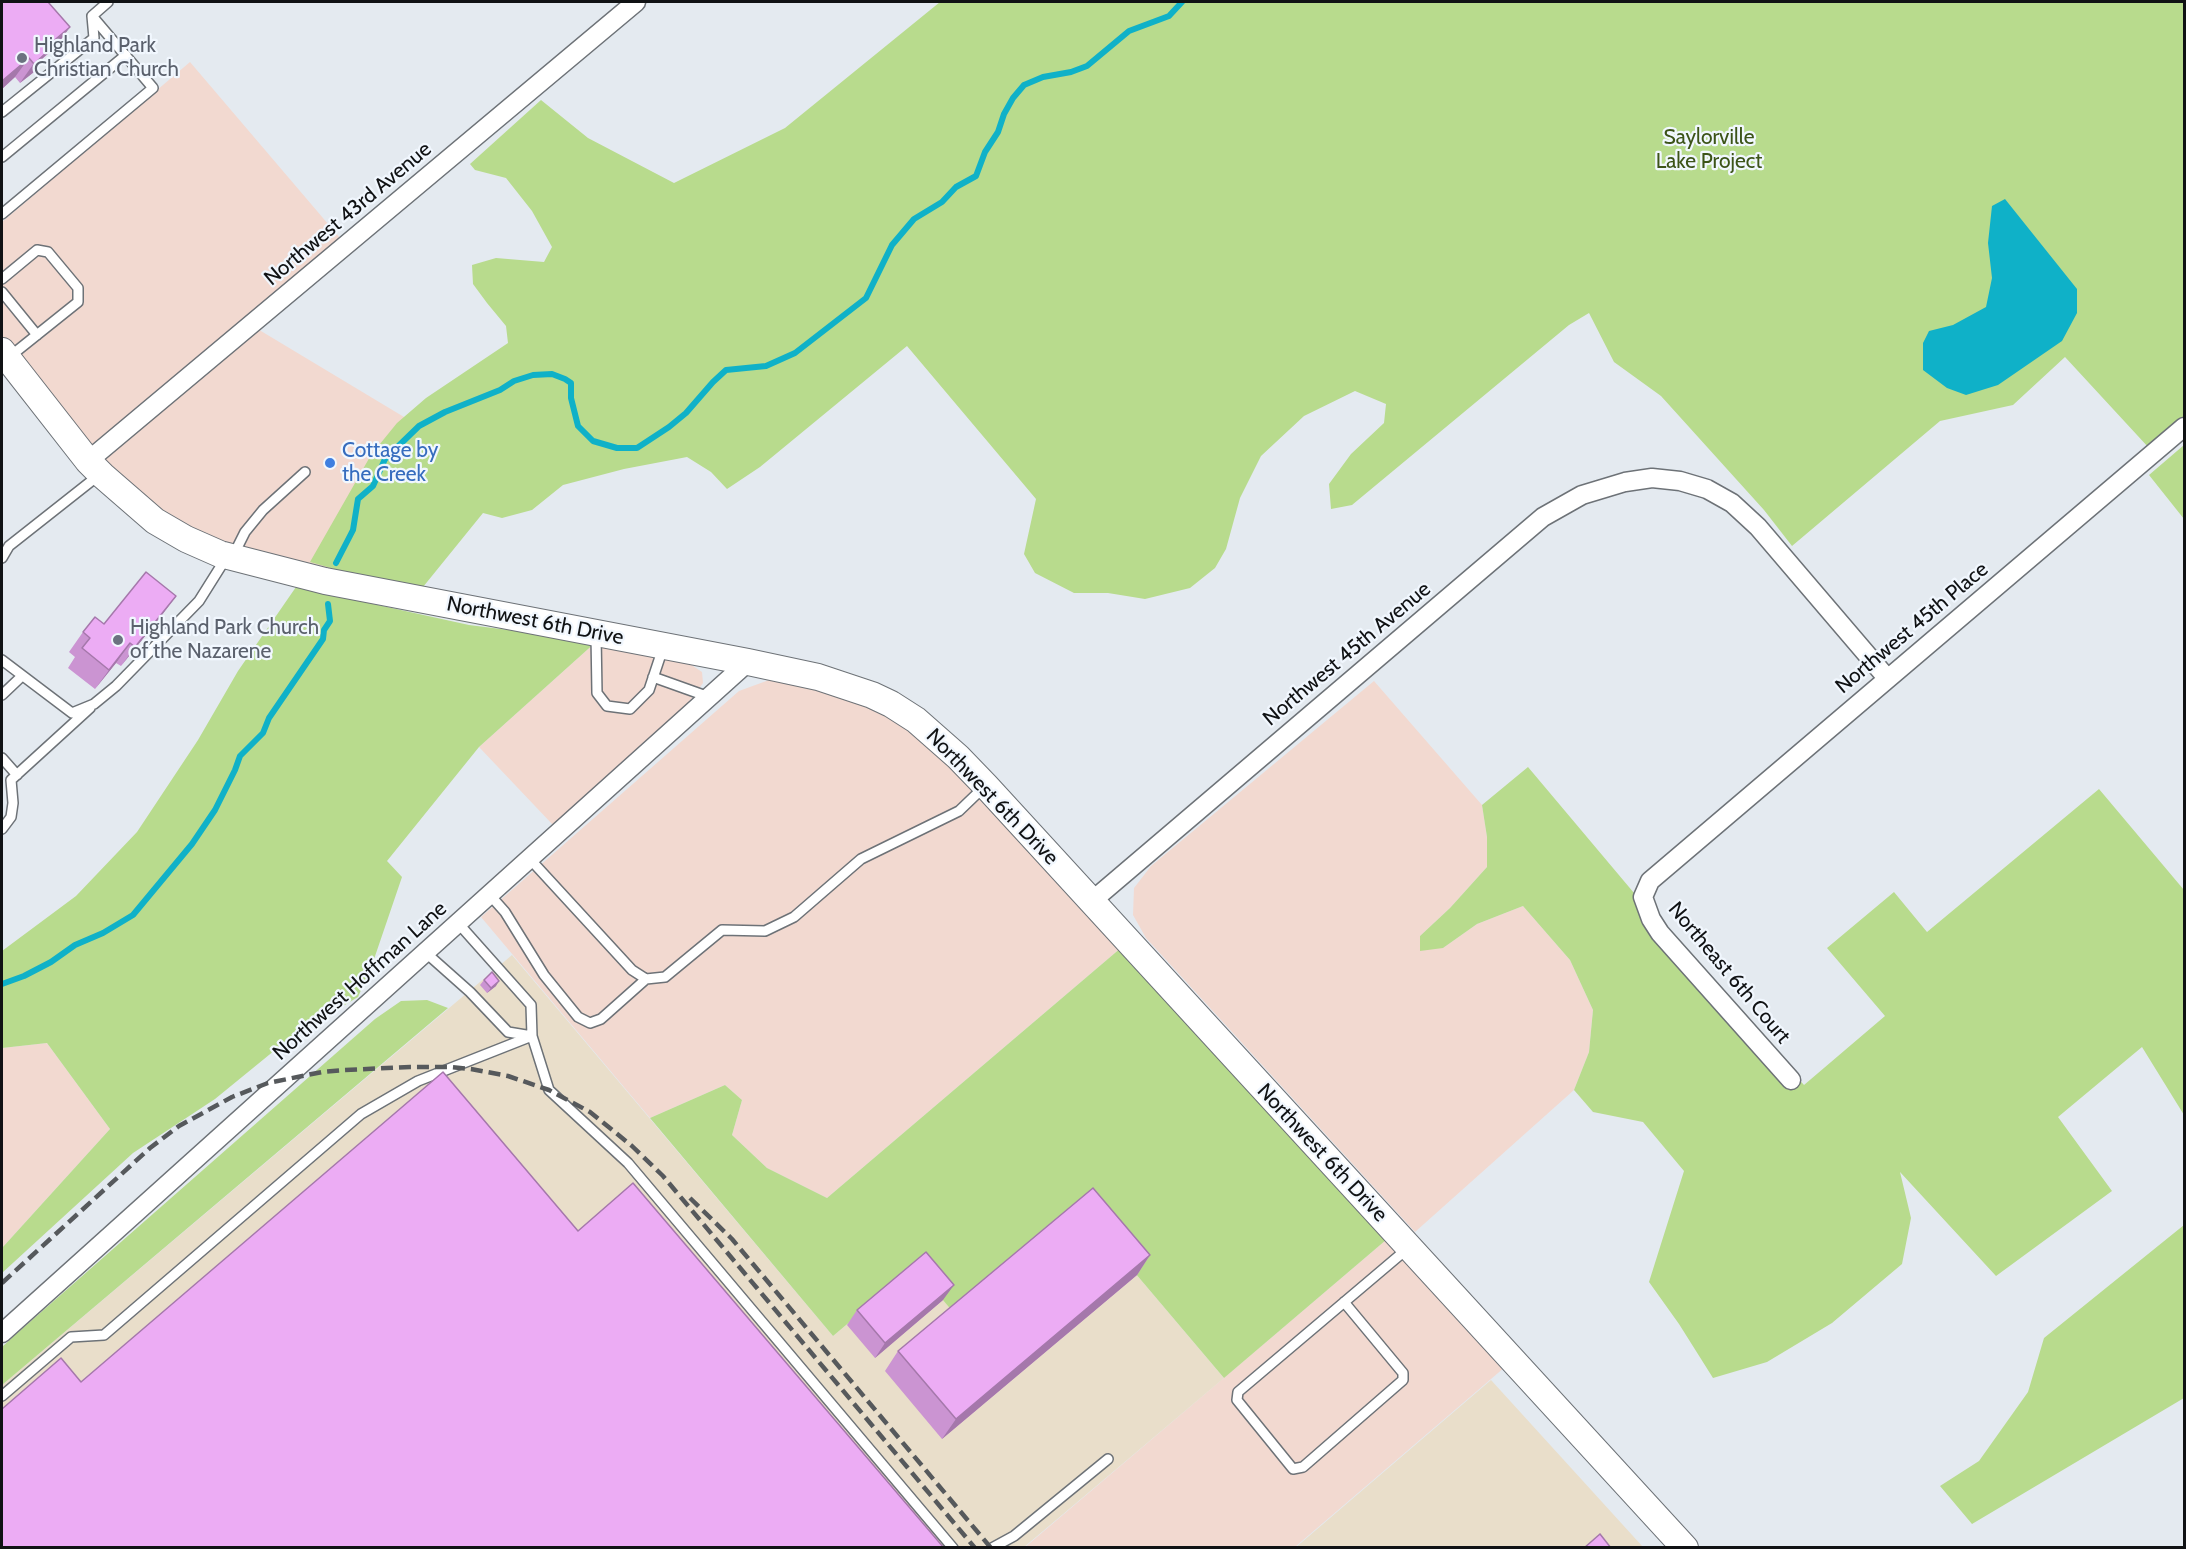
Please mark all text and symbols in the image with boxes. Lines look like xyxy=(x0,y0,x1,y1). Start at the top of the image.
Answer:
place label: Highland Park Christian Church xyxy=(34,33,179,83)
marker: Highland Park Christian Church xyxy=(15,51,29,65)
park label: Saylorville Lake Project xyxy=(1656,125,1762,175)
street label: Northwest 43rd Avenue xyxy=(259,137,437,291)
place label: Cottage by the Creek xyxy=(342,438,438,488)
marker: Cottage by the Creek xyxy=(323,456,337,470)
street label: Northwest 45th Place xyxy=(1831,557,1993,699)
street label: Northwest 45th Avenue xyxy=(1258,577,1436,731)
street label: Northwest 6th Drive xyxy=(444,592,626,650)
place label: Highland Park Church of the Nazarene xyxy=(130,615,319,665)
marker: Highland Park Church of the Nazarene xyxy=(111,633,125,647)
street label: Northwest 6th Drive xyxy=(921,724,1063,870)
street label: Northwest Hoffman Lane xyxy=(268,896,452,1066)
street label: Northeast 6th Court xyxy=(1663,897,1795,1049)
street label: Northwest 6th Drive xyxy=(1252,1079,1392,1227)

